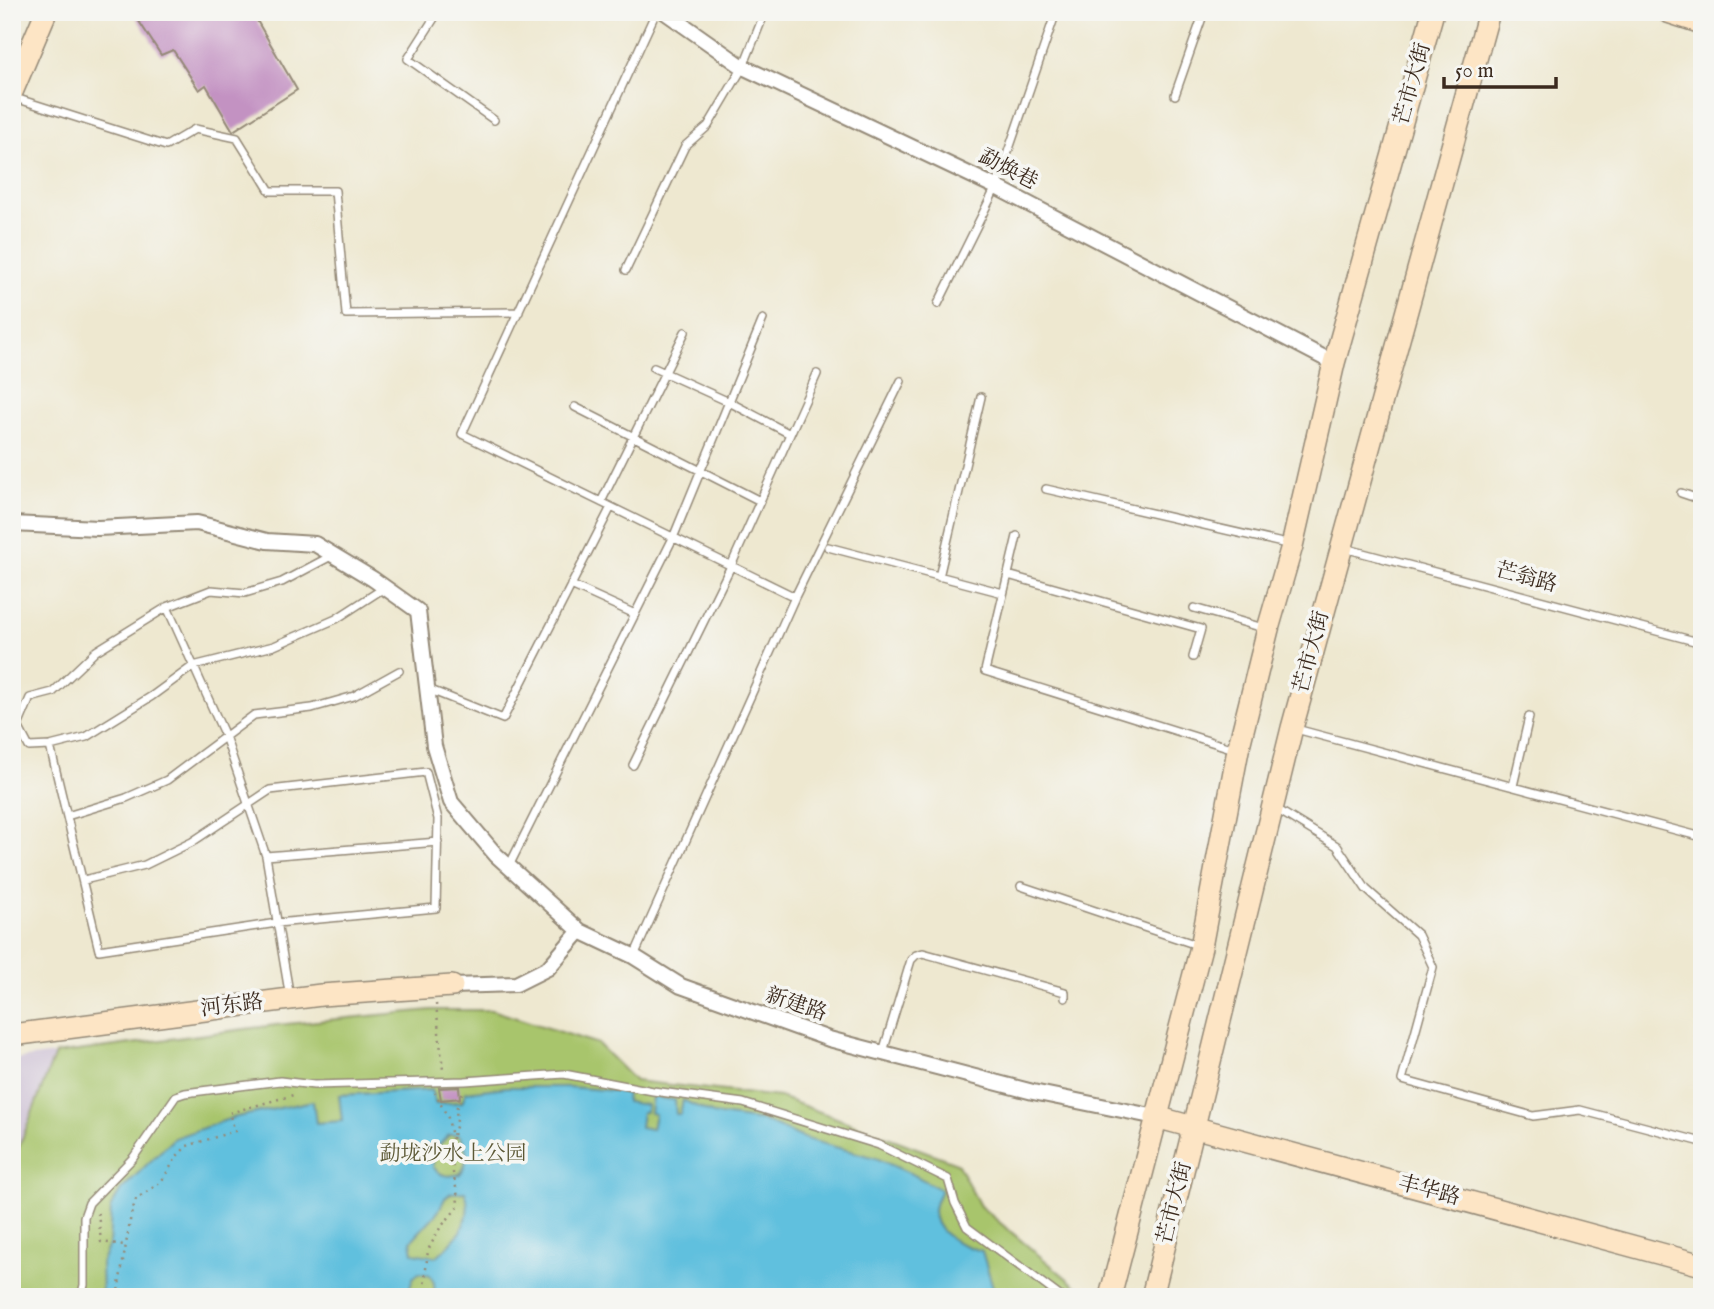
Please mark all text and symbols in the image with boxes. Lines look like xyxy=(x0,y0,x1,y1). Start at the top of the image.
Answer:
street label: 芒市大街 xyxy=(1388,40,1438,128)
scale bar xyxy=(1444,46,1556,90)
text: 50 m xyxy=(1455,58,1494,85)
street label: 勐焕巷 xyxy=(974,144,1042,196)
street label: 芒翁路 xyxy=(1492,557,1560,599)
street label: 芒市大街 xyxy=(1288,608,1336,696)
street label: 新建路 xyxy=(762,982,830,1028)
street label: 河东路 xyxy=(199,989,265,1023)
park label: 勐垅沙水上公园 xyxy=(380,1141,527,1168)
street label: 芒市大街 xyxy=(1152,1159,1198,1247)
street label: 丰华路 xyxy=(1395,1170,1463,1212)

